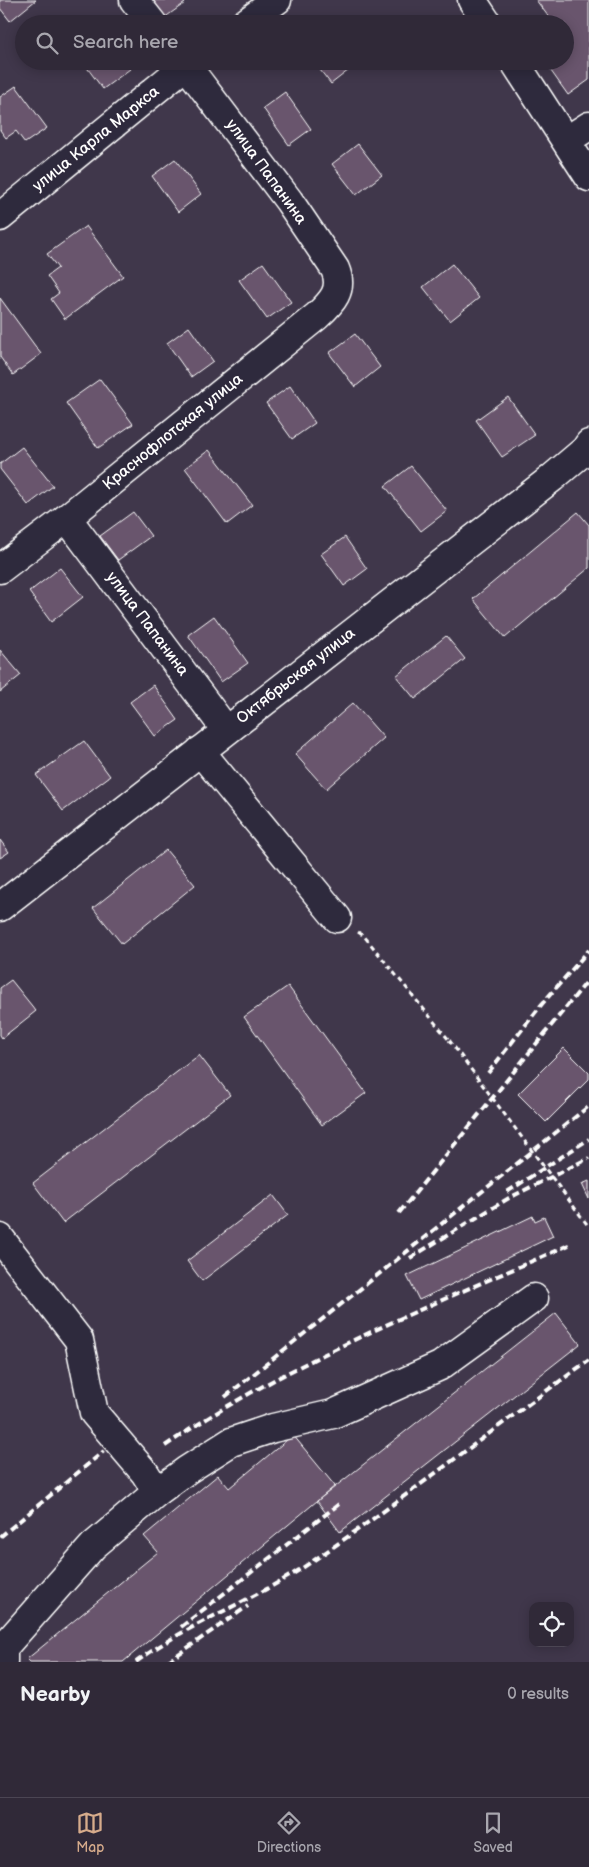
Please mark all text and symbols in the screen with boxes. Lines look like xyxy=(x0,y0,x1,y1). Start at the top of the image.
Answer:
search box xyxy=(15,15,574,70)
icon: search xyxy=(33,29,61,57)
text: Search here xyxy=(73,31,178,54)
street label: улица Карла Маркса xyxy=(29,82,164,196)
street label: улица Папанина xyxy=(222,116,311,229)
street label: Краснофлотская улица xyxy=(99,369,247,494)
street label: улица Папанина xyxy=(102,568,193,680)
street label: Октябрьская улица xyxy=(233,624,359,728)
map controls xyxy=(529,1602,574,1647)
button: locate xyxy=(529,1602,574,1647)
text: Nearby xyxy=(20,1682,90,1707)
text: 0 results xyxy=(507,1685,569,1704)
tab: Map xyxy=(76,1809,104,1856)
tab: Directions xyxy=(257,1809,321,1856)
tab: Saved xyxy=(473,1809,513,1856)

